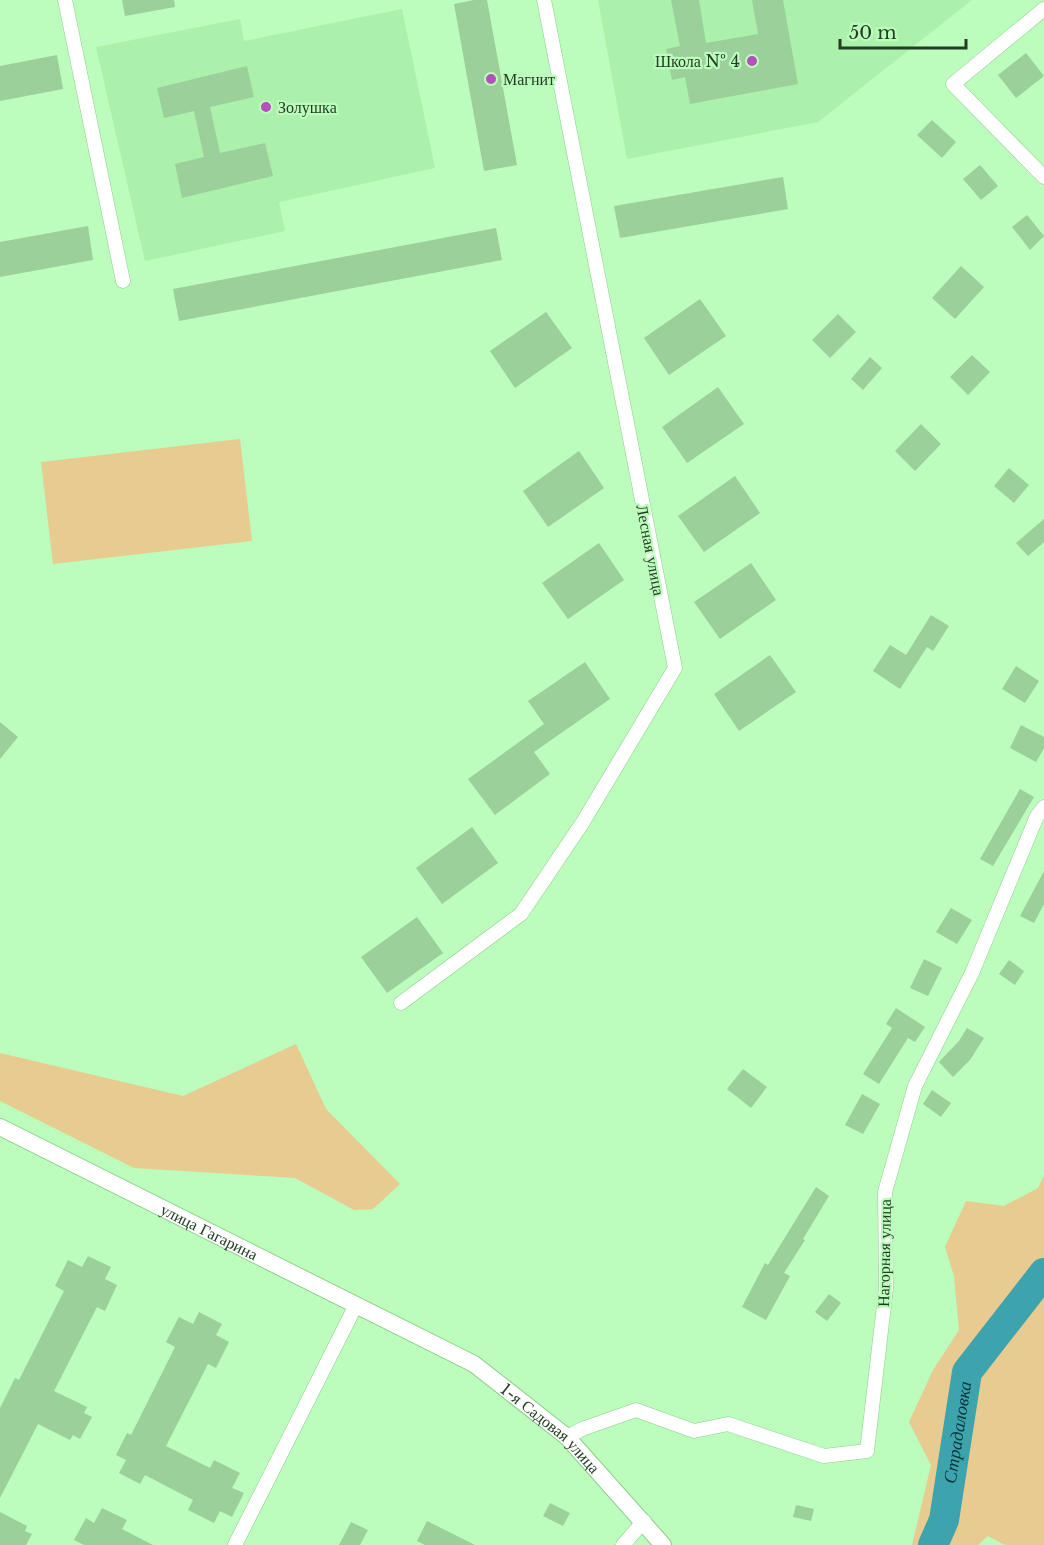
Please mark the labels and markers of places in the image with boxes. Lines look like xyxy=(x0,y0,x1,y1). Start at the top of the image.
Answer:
place label: Школа № 4 xyxy=(655,51,740,71)
marker: Школа № 4 xyxy=(745,54,759,68)
place label: Магнит xyxy=(503,69,555,89)
marker: Магнит xyxy=(484,72,498,86)
place label: Золушка xyxy=(278,97,337,117)
marker: Золушка xyxy=(259,100,273,114)

